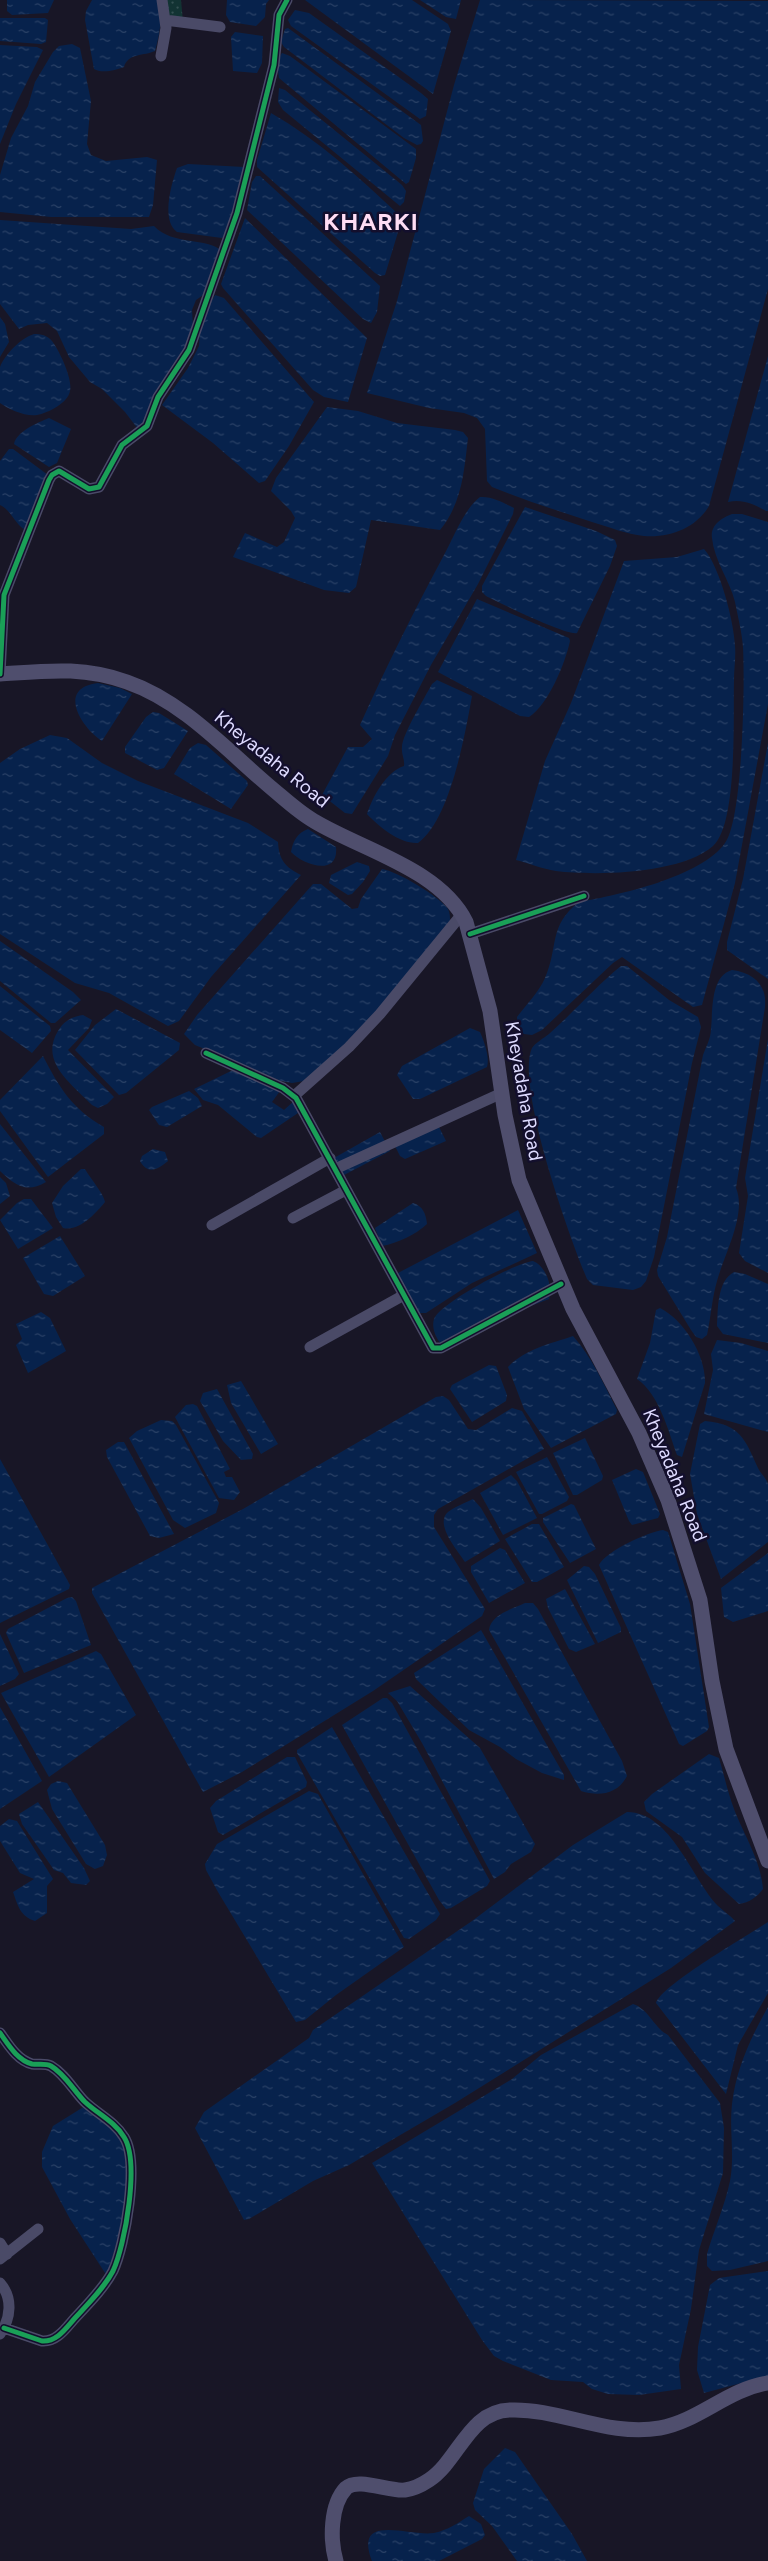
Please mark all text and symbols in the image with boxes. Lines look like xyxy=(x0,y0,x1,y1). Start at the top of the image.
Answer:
district label: KHARKI xyxy=(323,207,419,236)
street label: Kheyadaha Road xyxy=(210,706,334,812)
street label: Kheyadaha Road xyxy=(500,1019,548,1163)
street label: Kheyadaha Road xyxy=(638,1405,712,1545)

